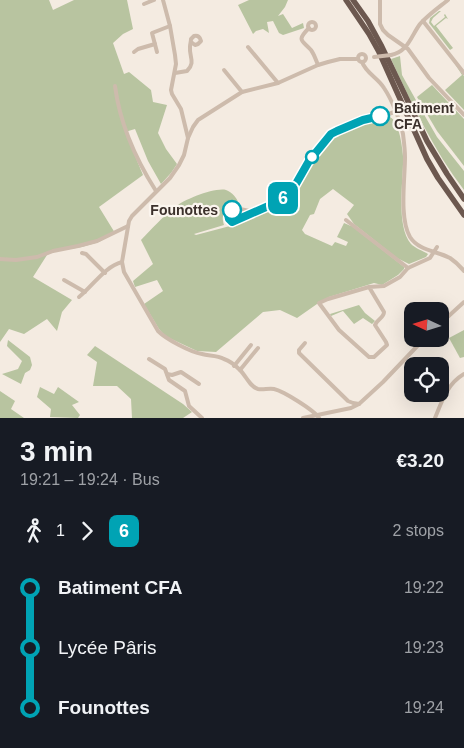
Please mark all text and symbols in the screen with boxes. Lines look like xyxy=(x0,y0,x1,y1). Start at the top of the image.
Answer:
place label: Batiment CFA xyxy=(394,100,454,132)
marker: Batiment CFA xyxy=(370,106,390,126)
unlabelled marker xyxy=(305,150,319,164)
line badge: 6 xyxy=(267,182,299,214)
text: 6 xyxy=(278,188,288,208)
marker: Founottes xyxy=(222,200,242,220)
place label: Founottes xyxy=(150,202,218,218)
north arrow xyxy=(404,302,449,348)
map controls xyxy=(404,302,449,402)
button: locate xyxy=(404,357,449,402)
text: 3 min xyxy=(20,436,93,467)
text: €3.20 xyxy=(396,450,444,471)
text: 19:21 – 19:24 · Bus xyxy=(20,471,160,488)
icon: walk xyxy=(20,517,48,545)
icon: forward xyxy=(73,517,101,545)
text: 6 xyxy=(119,521,129,541)
text: 1 xyxy=(56,522,65,539)
text: 2 stops xyxy=(392,522,444,539)
text: Batiment CFA xyxy=(58,577,183,598)
text: 19:22 xyxy=(404,579,444,596)
text: Lycée Pâris xyxy=(58,637,157,658)
text: 19:23 xyxy=(404,639,444,656)
text: Founottes xyxy=(58,697,150,718)
text: 19:24 xyxy=(404,699,444,716)

